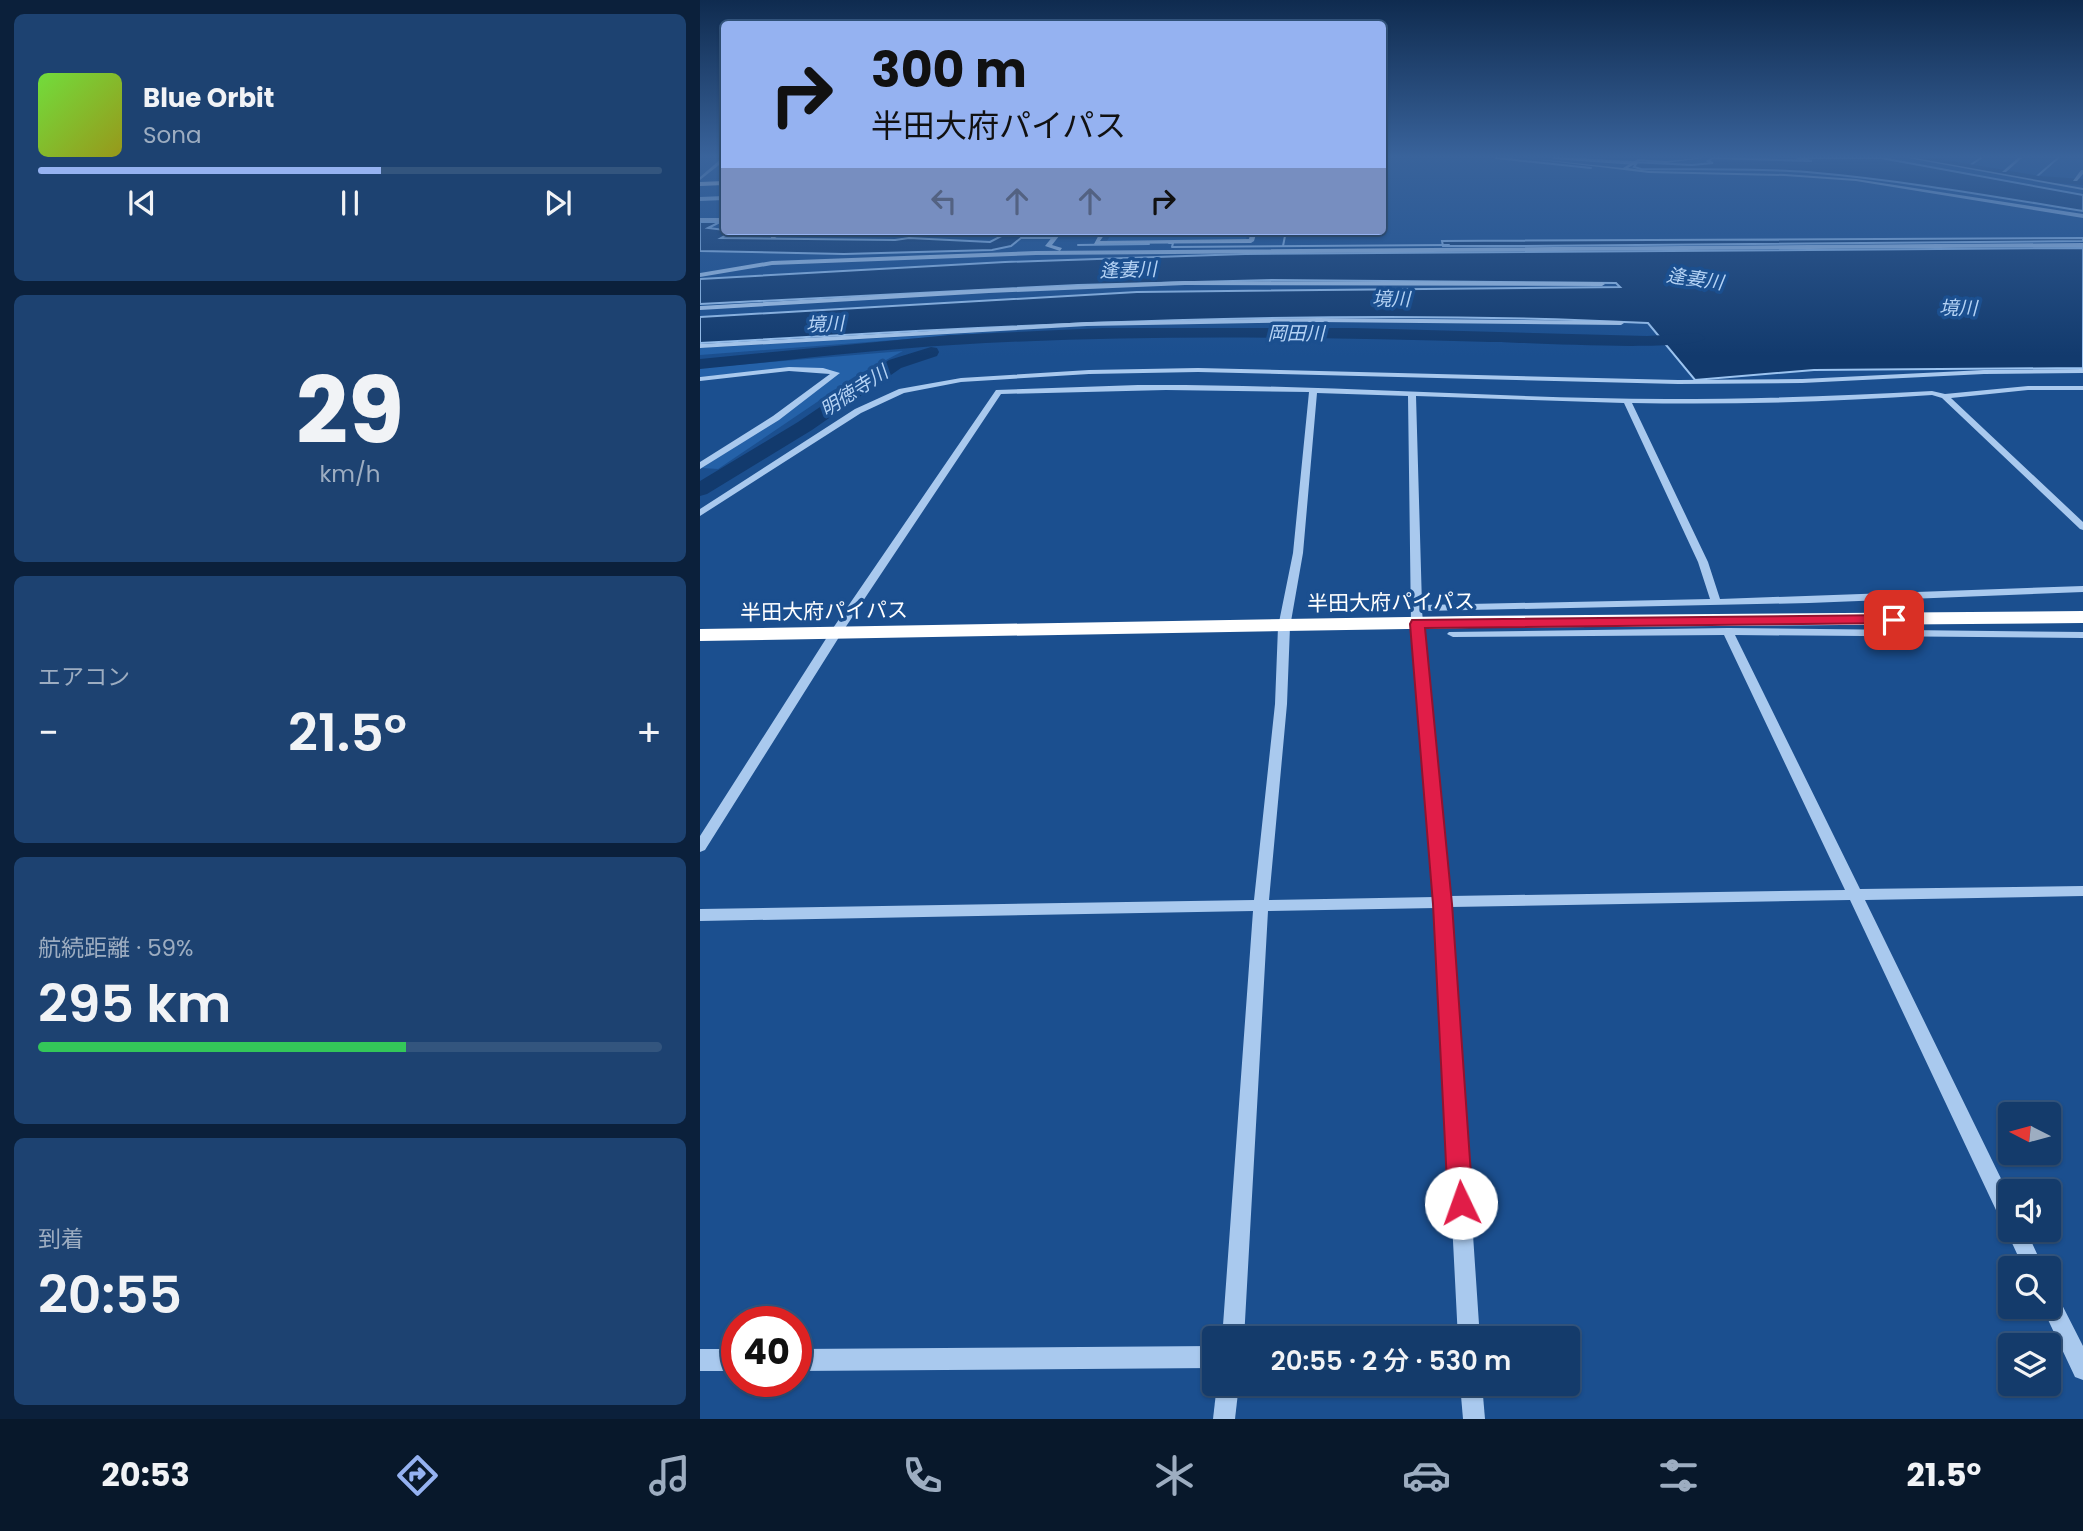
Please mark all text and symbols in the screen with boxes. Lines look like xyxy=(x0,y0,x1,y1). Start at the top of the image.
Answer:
text: 300 m xyxy=(871,36,1027,104)
icon: right xyxy=(756,49,847,140)
text: Blue Orbit xyxy=(143,80,274,116)
text: 半田大府パイパス xyxy=(871,103,1126,148)
text: Sona xyxy=(143,119,202,151)
icon: left xyxy=(925,182,963,220)
icon: ahead xyxy=(998,182,1036,220)
icon: ahead xyxy=(1071,182,1109,220)
icon: right xyxy=(1144,182,1182,220)
icon: previous xyxy=(123,184,161,222)
icon: pause xyxy=(331,184,369,222)
icon: next xyxy=(539,184,577,222)
water label: 逢妻川 xyxy=(1099,255,1159,284)
water label: 逢妻川 xyxy=(1665,262,1727,297)
water label: 境川 xyxy=(1372,285,1412,313)
water label: 境川 xyxy=(1939,294,1979,322)
water label: 境川 xyxy=(806,310,846,338)
water label: 岡田川 xyxy=(1267,320,1326,347)
text: 29 xyxy=(296,347,404,475)
water label: 明徳寺川 xyxy=(815,358,895,423)
text: km/h xyxy=(319,458,381,490)
street label: 半田大府パイパス xyxy=(1307,586,1475,618)
pin xyxy=(1864,590,1924,650)
street label: 半田大府パイパス xyxy=(740,595,908,627)
icon: arrive xyxy=(1875,601,1913,639)
text: エアコン xyxy=(38,661,130,693)
text: 21.5° xyxy=(288,696,407,769)
text: − xyxy=(38,706,59,759)
text: + xyxy=(636,706,662,759)
text: 航続距離 · 59% xyxy=(38,932,194,964)
text: 295 km xyxy=(38,967,231,1040)
north arrow xyxy=(1998,1102,2062,1166)
map controls xyxy=(1998,1102,2061,1396)
position arrow xyxy=(1424,1166,1498,1240)
button: sound xyxy=(1998,1179,2061,1242)
text: 到着 xyxy=(38,1223,84,1255)
button: search xyxy=(1998,1256,2061,1319)
text: 20:55 xyxy=(38,1258,182,1331)
speed limit sign: 40 xyxy=(721,1306,812,1397)
button: layers xyxy=(1998,1333,2061,1396)
text: 20:55 · 2 分 · 530 m xyxy=(1271,1343,1511,1379)
icon: directions xyxy=(393,1451,442,1500)
icon: music xyxy=(645,1451,694,1500)
icon: phone xyxy=(898,1451,947,1500)
icon: climate xyxy=(1150,1451,1199,1500)
icon: car xyxy=(1402,1451,1451,1500)
icon: filters xyxy=(1654,1451,1703,1500)
text: 20:53 xyxy=(102,1452,190,1497)
text: 21.5° xyxy=(1906,1452,1981,1497)

